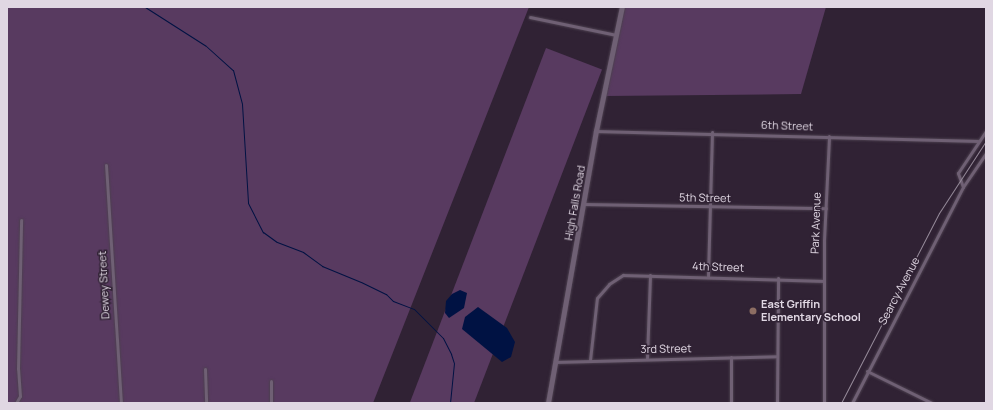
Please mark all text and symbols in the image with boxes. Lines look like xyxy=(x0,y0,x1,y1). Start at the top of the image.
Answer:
street label: 6th Street xyxy=(761,118,813,134)
street label: High Falls Road xyxy=(562,164,588,242)
street label: 5th Street xyxy=(679,191,731,205)
street label: Park Avenue xyxy=(808,192,824,254)
street label: Dewey Street xyxy=(96,250,112,320)
street label: Searcy Avenue xyxy=(876,255,922,327)
street label: 4th Street xyxy=(692,259,744,275)
place label: East Griffin Elementary School xyxy=(761,298,861,324)
marker: East Griffin Elementary School xyxy=(748,306,758,316)
street label: 3rd Street xyxy=(640,342,692,356)

